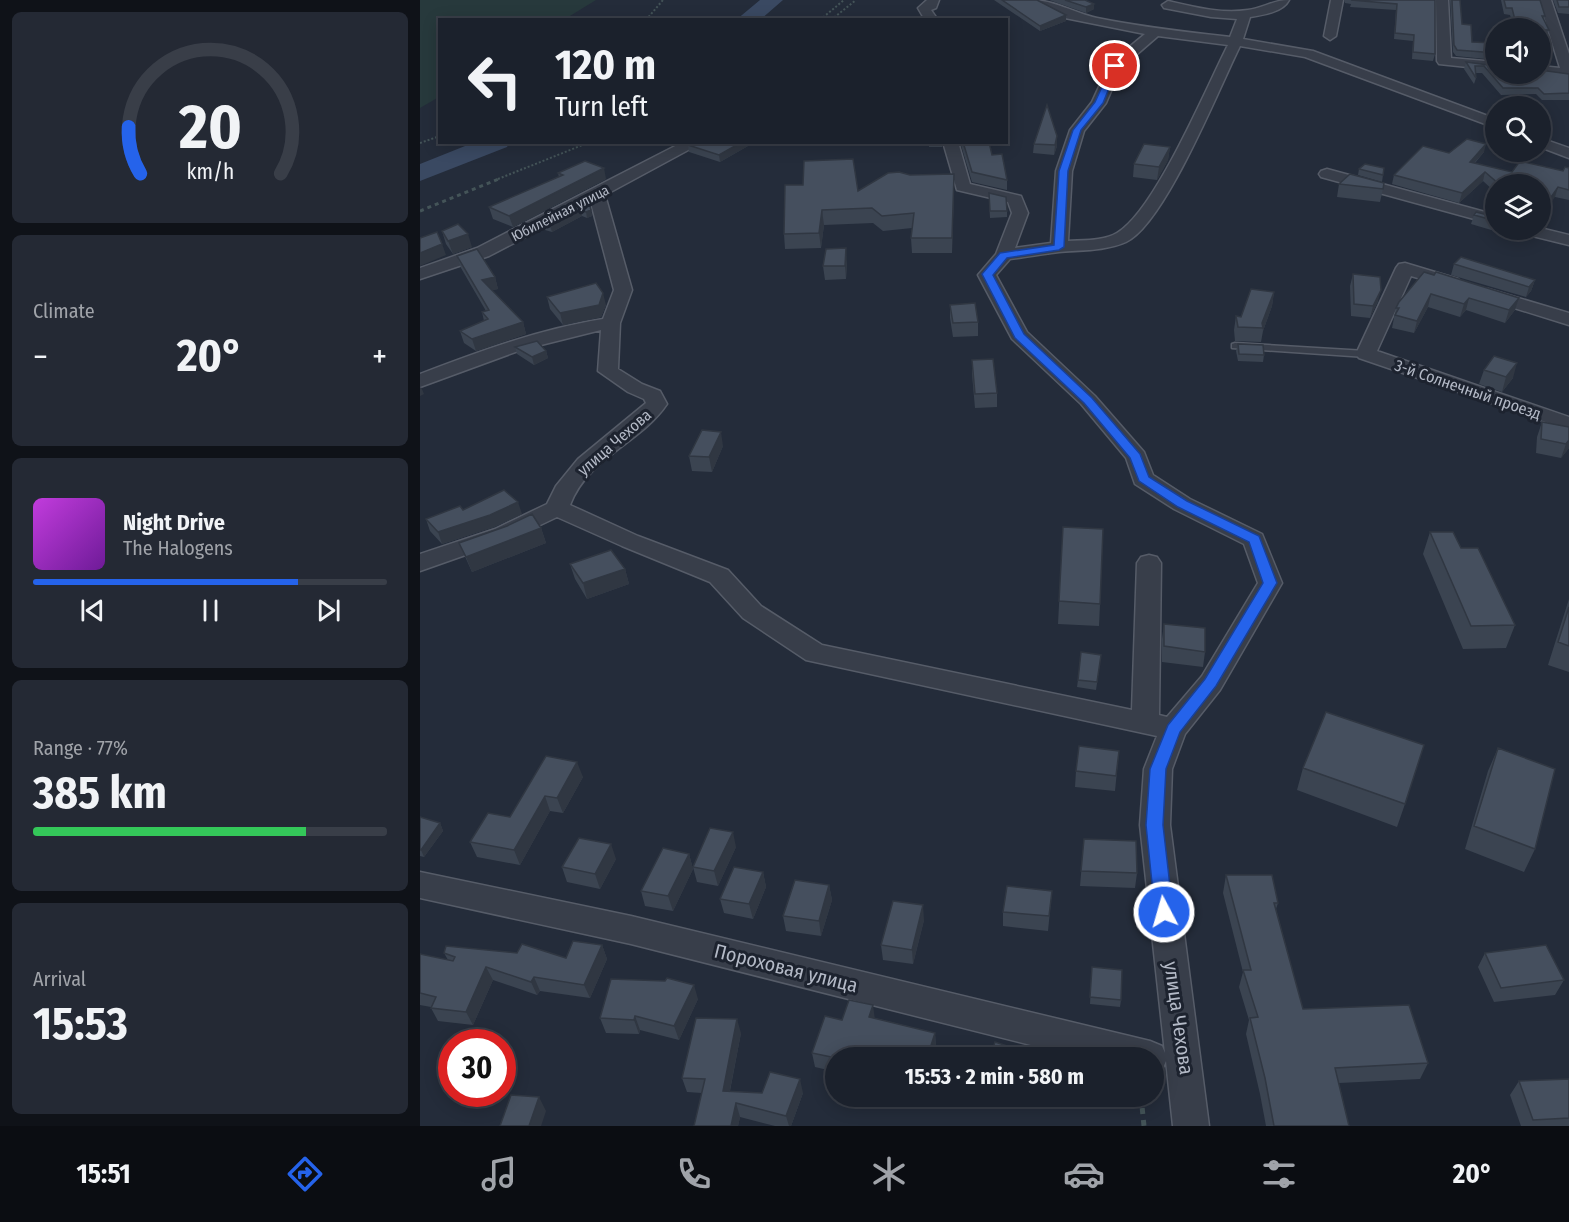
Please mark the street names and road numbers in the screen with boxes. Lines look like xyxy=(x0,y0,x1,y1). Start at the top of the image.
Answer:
street label: Юбилейная улица xyxy=(508,181,612,245)
street label: 3-й Солнечный проезд xyxy=(1392,355,1544,423)
street label: улица Чехова xyxy=(574,405,655,480)
street label: Пороховая улица xyxy=(712,939,860,997)
street label: улица Чехова xyxy=(1159,960,1199,1076)

